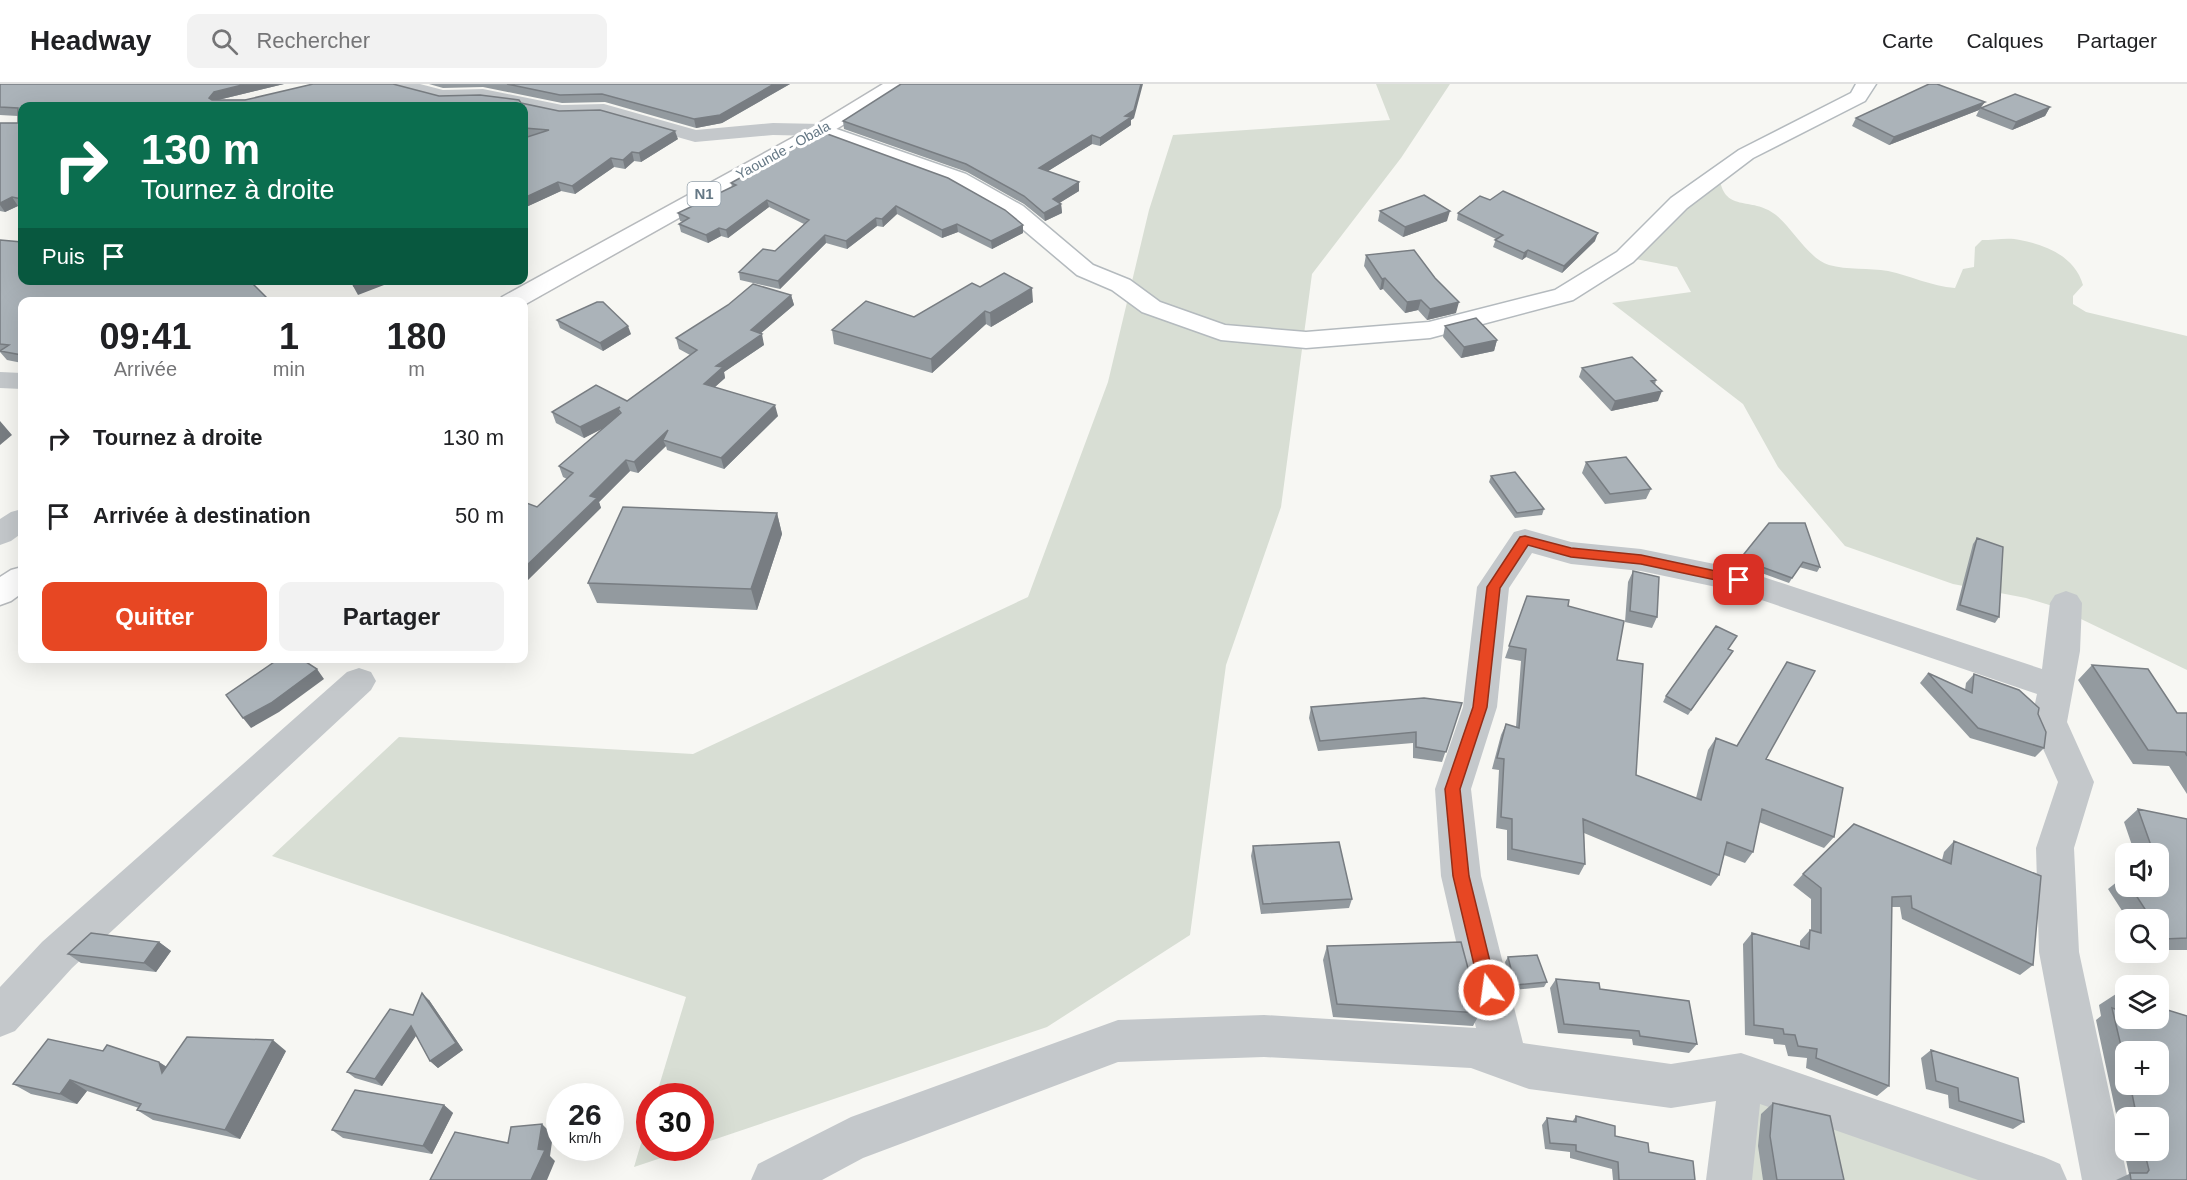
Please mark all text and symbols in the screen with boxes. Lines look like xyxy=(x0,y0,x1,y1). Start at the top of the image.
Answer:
search box xyxy=(187,14,607,68)
text: Headway xyxy=(30,25,151,56)
icon: search xyxy=(208,25,241,58)
text: Rechercher xyxy=(256,28,370,53)
text: Carte xyxy=(1882,29,1933,52)
text: Calques xyxy=(1966,29,2043,52)
text: Partager xyxy=(2076,29,2157,52)
street label: Yaounde - Obala xyxy=(733,117,833,182)
icon: right xyxy=(42,126,120,204)
text: 130 m xyxy=(141,126,260,173)
text: Tournez à droite xyxy=(141,175,335,205)
road number: N1 xyxy=(688,182,720,206)
icon: arrive xyxy=(97,240,130,273)
text: Puis xyxy=(42,244,85,269)
text: 09:41 xyxy=(99,316,191,357)
text: 1 xyxy=(279,316,299,357)
text: 180 xyxy=(386,316,447,357)
text: Arrivée xyxy=(114,358,177,380)
text: min xyxy=(273,358,305,380)
text: m xyxy=(408,358,425,380)
icon: right xyxy=(42,422,75,455)
text: Tournez à droite xyxy=(93,425,263,450)
text: 130 m xyxy=(443,425,504,450)
icon: arrive xyxy=(42,500,75,533)
text: Arrivée à destination xyxy=(93,503,311,528)
text: 50 m xyxy=(455,503,504,528)
pin xyxy=(1713,554,1764,605)
icon: arrive xyxy=(1722,563,1755,596)
button: Quitter xyxy=(42,582,267,651)
button: Partager xyxy=(279,582,504,651)
map controls xyxy=(2115,843,2169,1161)
button: sound xyxy=(2115,843,2169,897)
button: search xyxy=(2115,909,2169,963)
position arrow xyxy=(1457,958,1521,1022)
button: layers xyxy=(2115,975,2169,1029)
button: + xyxy=(2115,1041,2169,1095)
speed limit sign: 30 xyxy=(636,1083,714,1161)
text: 26 xyxy=(568,1098,602,1131)
button: − xyxy=(2115,1107,2169,1161)
text: km/h xyxy=(569,1129,601,1146)

